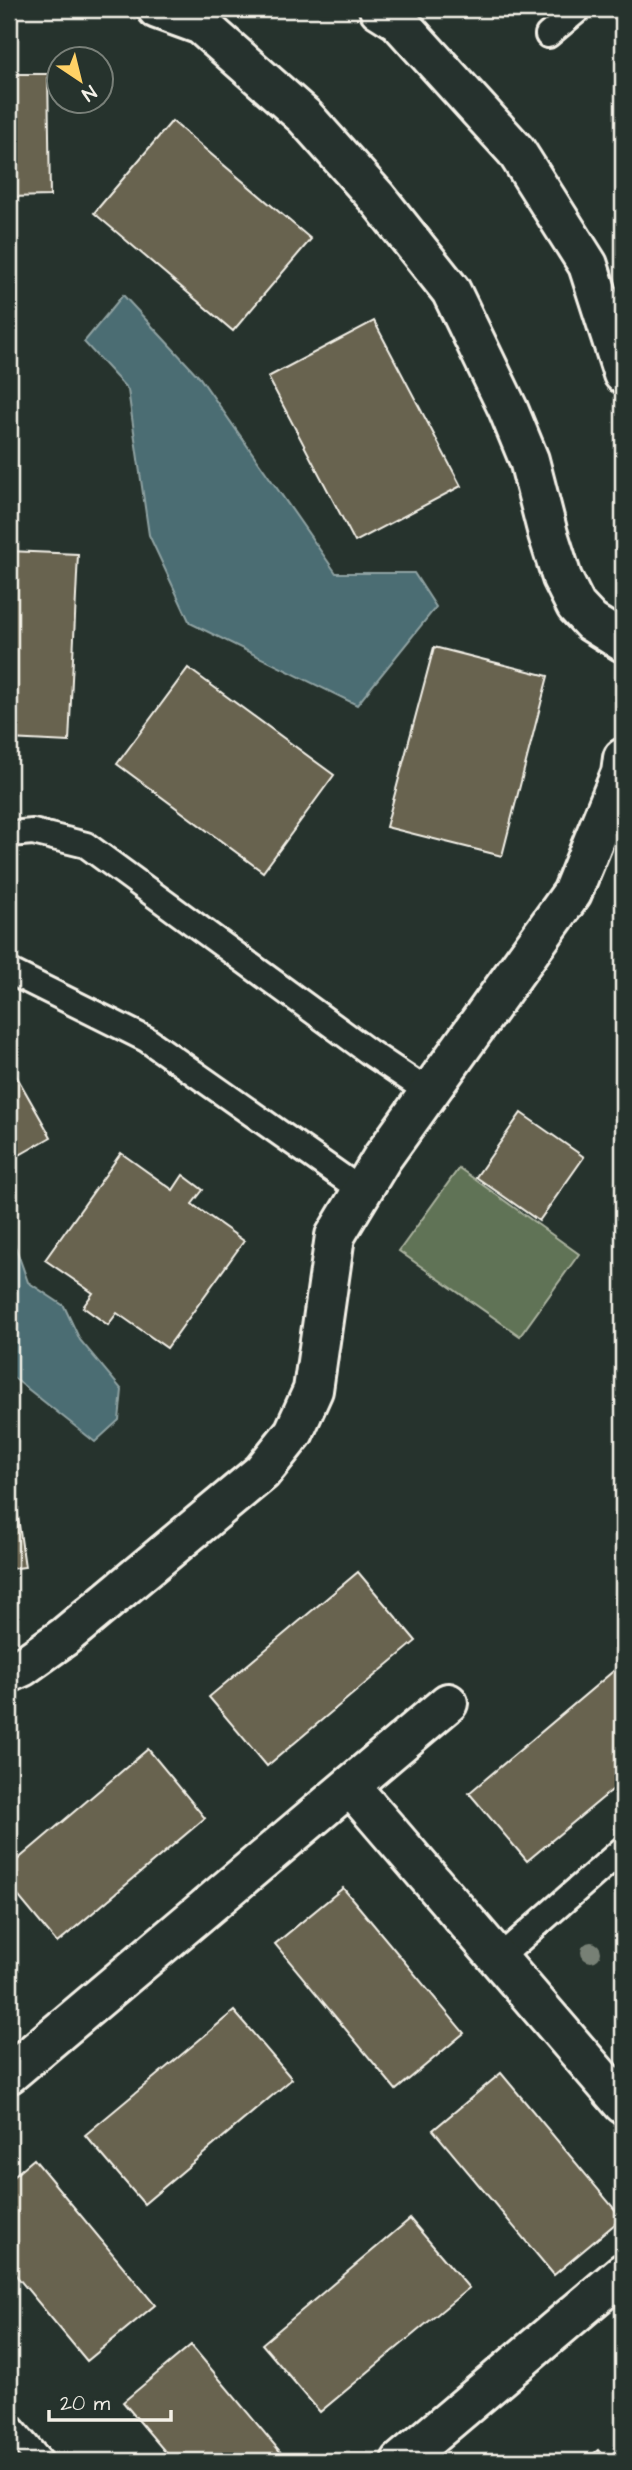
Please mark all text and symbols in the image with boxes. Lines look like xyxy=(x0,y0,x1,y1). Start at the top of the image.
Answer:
north arrow xyxy=(46,46,116,116)
text: N xyxy=(76,78,102,107)
scale bar xyxy=(49,2379,172,2423)
text: 20 m xyxy=(60,2389,111,2418)

